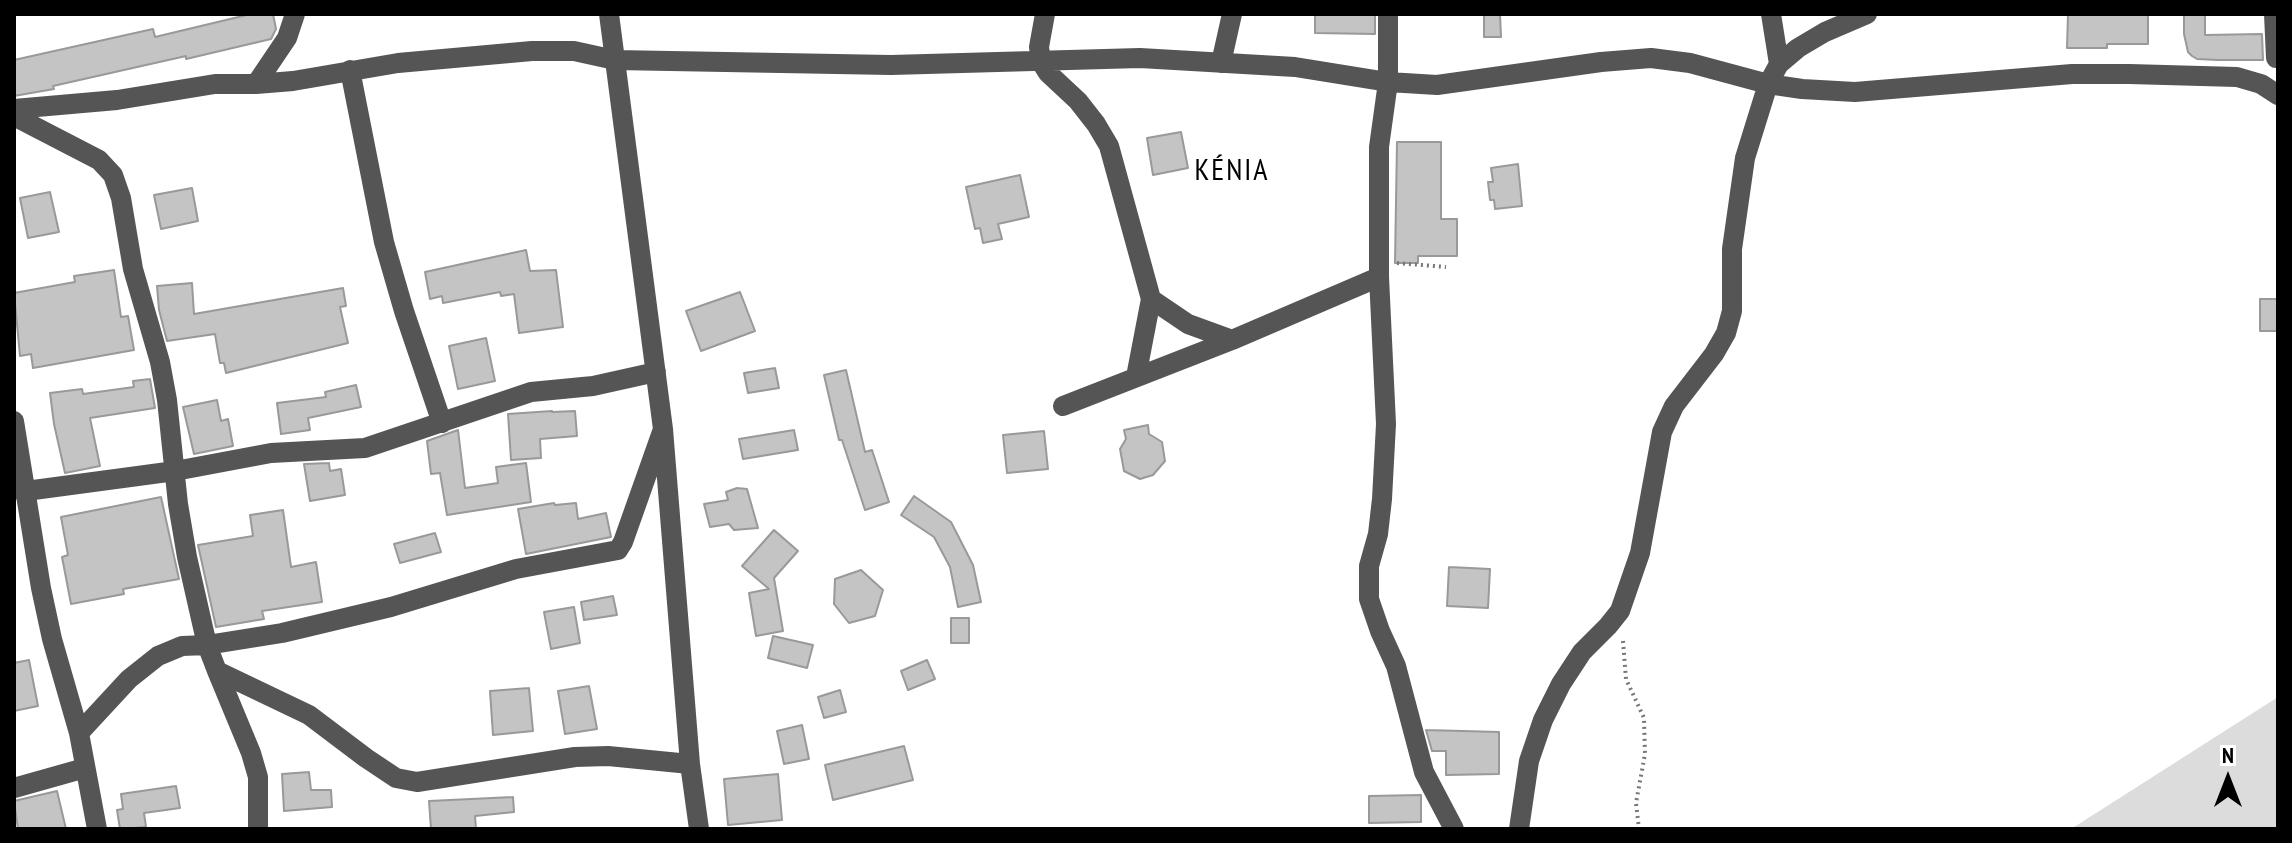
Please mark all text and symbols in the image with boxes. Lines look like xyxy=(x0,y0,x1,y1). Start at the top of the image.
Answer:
district label: KÉNIA xyxy=(1195,153,1269,189)
north arrow xyxy=(2188,739,2268,819)
text: N xyxy=(2222,741,2234,769)

